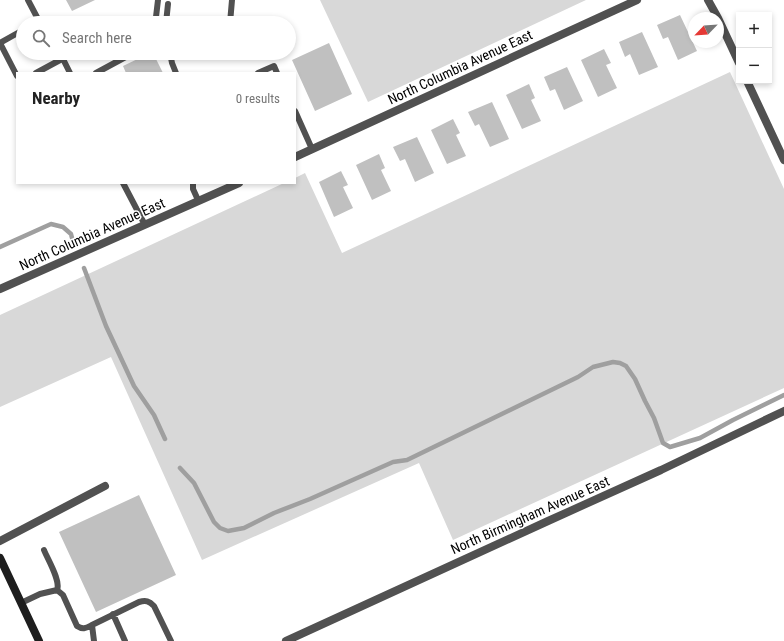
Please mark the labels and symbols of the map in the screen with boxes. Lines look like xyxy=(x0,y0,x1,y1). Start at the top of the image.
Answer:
north arrow xyxy=(688,12,724,48)
street label: North Columbia Avenue East xyxy=(385,26,535,108)
street label: North Columbia Avenue East xyxy=(17,195,167,273)
street label: North Birmingham Avenue East xyxy=(448,473,612,557)

